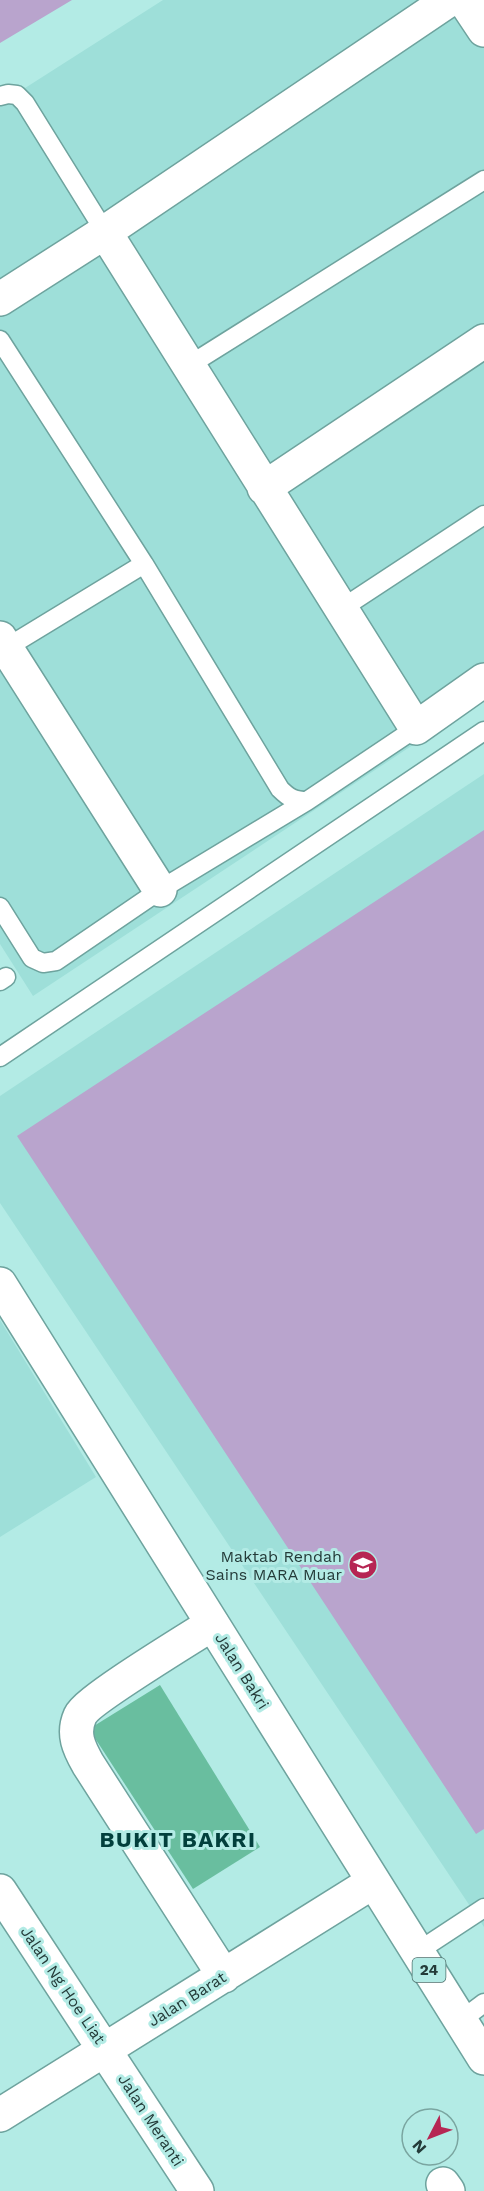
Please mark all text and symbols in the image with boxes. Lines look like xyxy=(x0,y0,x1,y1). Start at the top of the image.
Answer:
place label: Maktab Rendah Sains MARA Muar xyxy=(206,1547,342,1584)
school or university icon: Maktab Rendah Sains MARA Muar xyxy=(347,1549,379,1581)
street label: Jalan Bakri xyxy=(211,1629,273,1713)
district label: BUKIT BAKRI xyxy=(100,1827,256,1852)
street label: Jalan Ng Hoe Liat xyxy=(17,1923,110,2048)
road number: 24 xyxy=(412,1958,446,1982)
street label: Jalan Barat xyxy=(144,1967,230,2030)
street label: Jalan Meranti xyxy=(114,2070,188,2170)
north arrow xyxy=(400,2107,460,2167)
text: N xyxy=(408,2136,430,2157)

